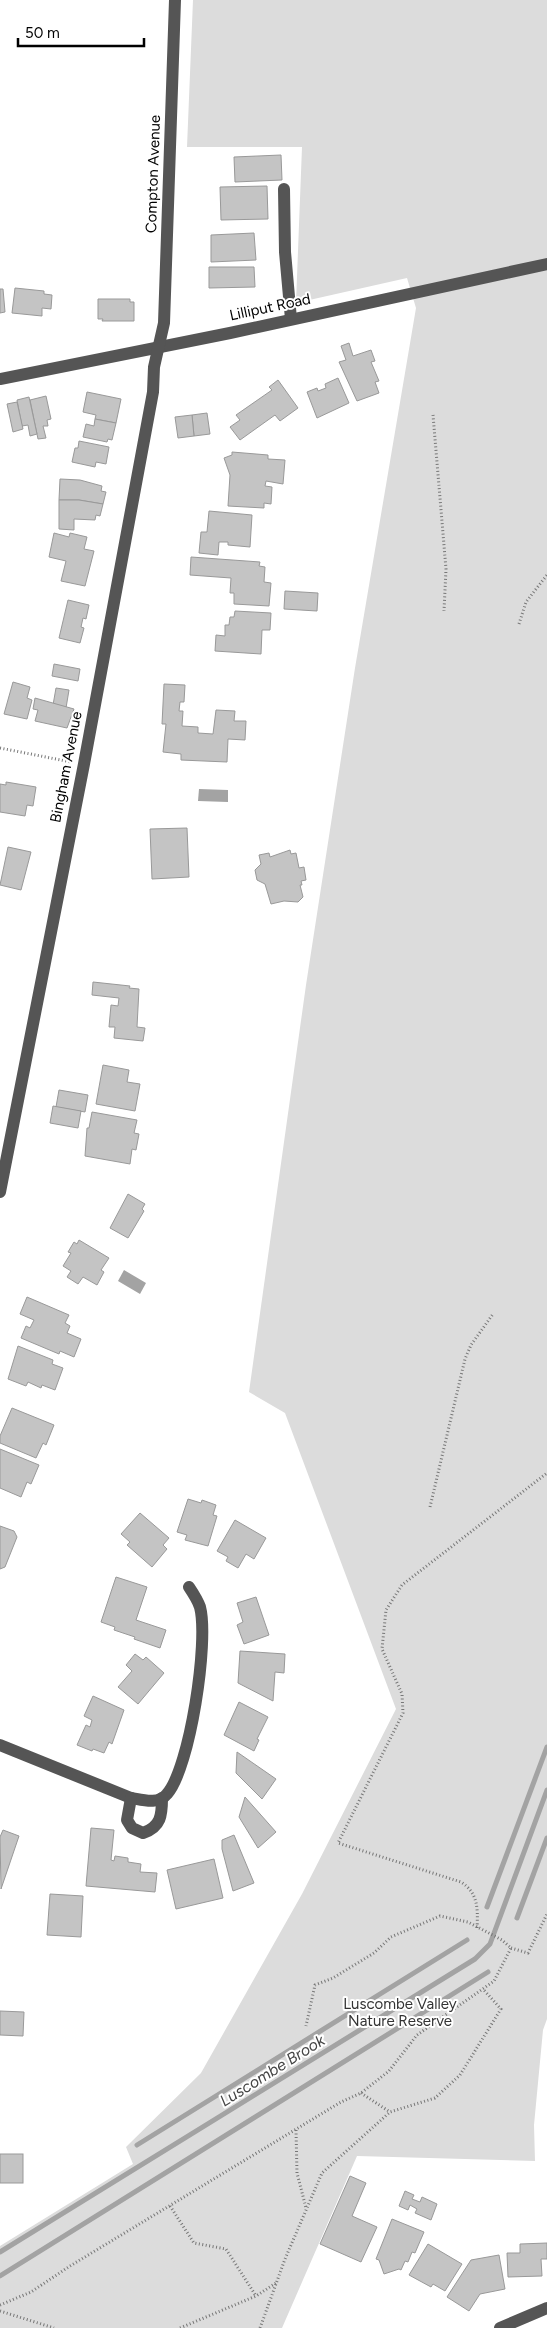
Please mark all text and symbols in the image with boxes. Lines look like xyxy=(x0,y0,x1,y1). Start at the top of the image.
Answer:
scale bar xyxy=(18,15,144,47)
text: 50 m xyxy=(25,24,60,42)
street label: Compton Avenue xyxy=(142,115,164,233)
street label: Lilliput Road xyxy=(228,290,312,324)
street label: Bingham Avenue xyxy=(46,710,86,824)
park label: Luscombe Valley Nature Reserve xyxy=(343,1995,457,2030)
water label: Luscombe Brook xyxy=(216,2030,329,2110)

